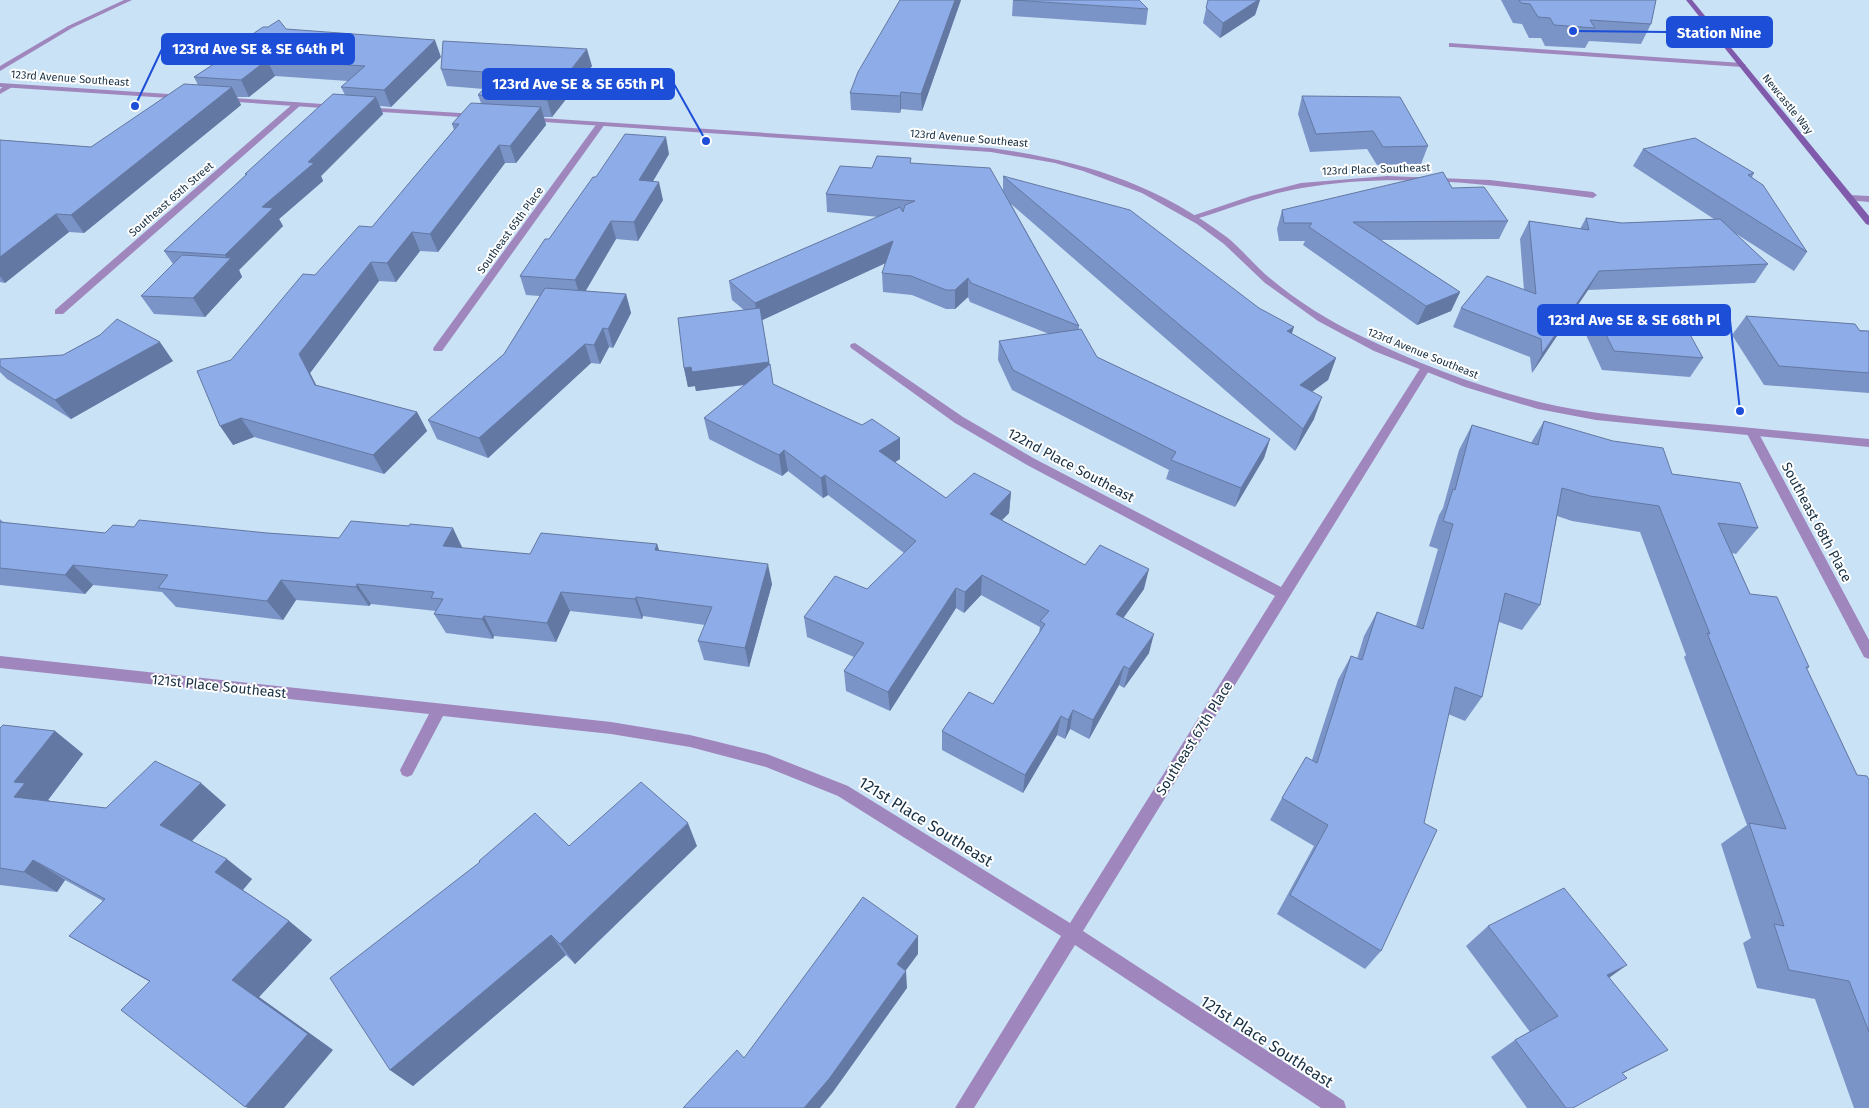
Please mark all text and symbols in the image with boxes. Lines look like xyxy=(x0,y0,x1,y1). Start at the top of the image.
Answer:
callout: Station Nine xyxy=(1667,17,1772,47)
text: Station Nine xyxy=(1677,24,1761,42)
callout: 123rd Ave SE & SE 64th Pl xyxy=(162,34,354,64)
text: 123rd Ave SE & SE 64th Pl xyxy=(172,40,345,58)
street label: 123rd Avenue Southeast xyxy=(10,68,130,89)
callout: 123rd Ave SE & SE 65th Pl xyxy=(483,69,674,99)
street label: Newcastle Way xyxy=(1759,72,1816,137)
text: 123rd Ave SE & SE 65th Pl xyxy=(492,75,664,93)
street label: 123rd Avenue Southeast xyxy=(909,127,1029,150)
street label: Southeast 65th Street xyxy=(127,159,216,240)
street label: 123rd Place Southeast xyxy=(1322,161,1431,178)
street label: Southeast 65th Place xyxy=(475,184,546,276)
callout: 123rd Ave SE & SE 68th Pl xyxy=(1538,305,1730,335)
text: 123rd Ave SE & SE 68th Pl xyxy=(1548,311,1721,329)
street label: 123rd Avenue Southeast xyxy=(1365,325,1480,382)
street label: 122nd Place Southeast xyxy=(1004,425,1138,507)
street label: Southeast 68th Place xyxy=(1778,459,1855,585)
street label: 121st Place Southeast xyxy=(151,671,288,702)
street label: Southeast 67th Place xyxy=(1152,678,1236,799)
street label: 121st Place Southeast xyxy=(855,772,996,871)
street label: 121st Place Southeast xyxy=(1197,991,1337,1092)

